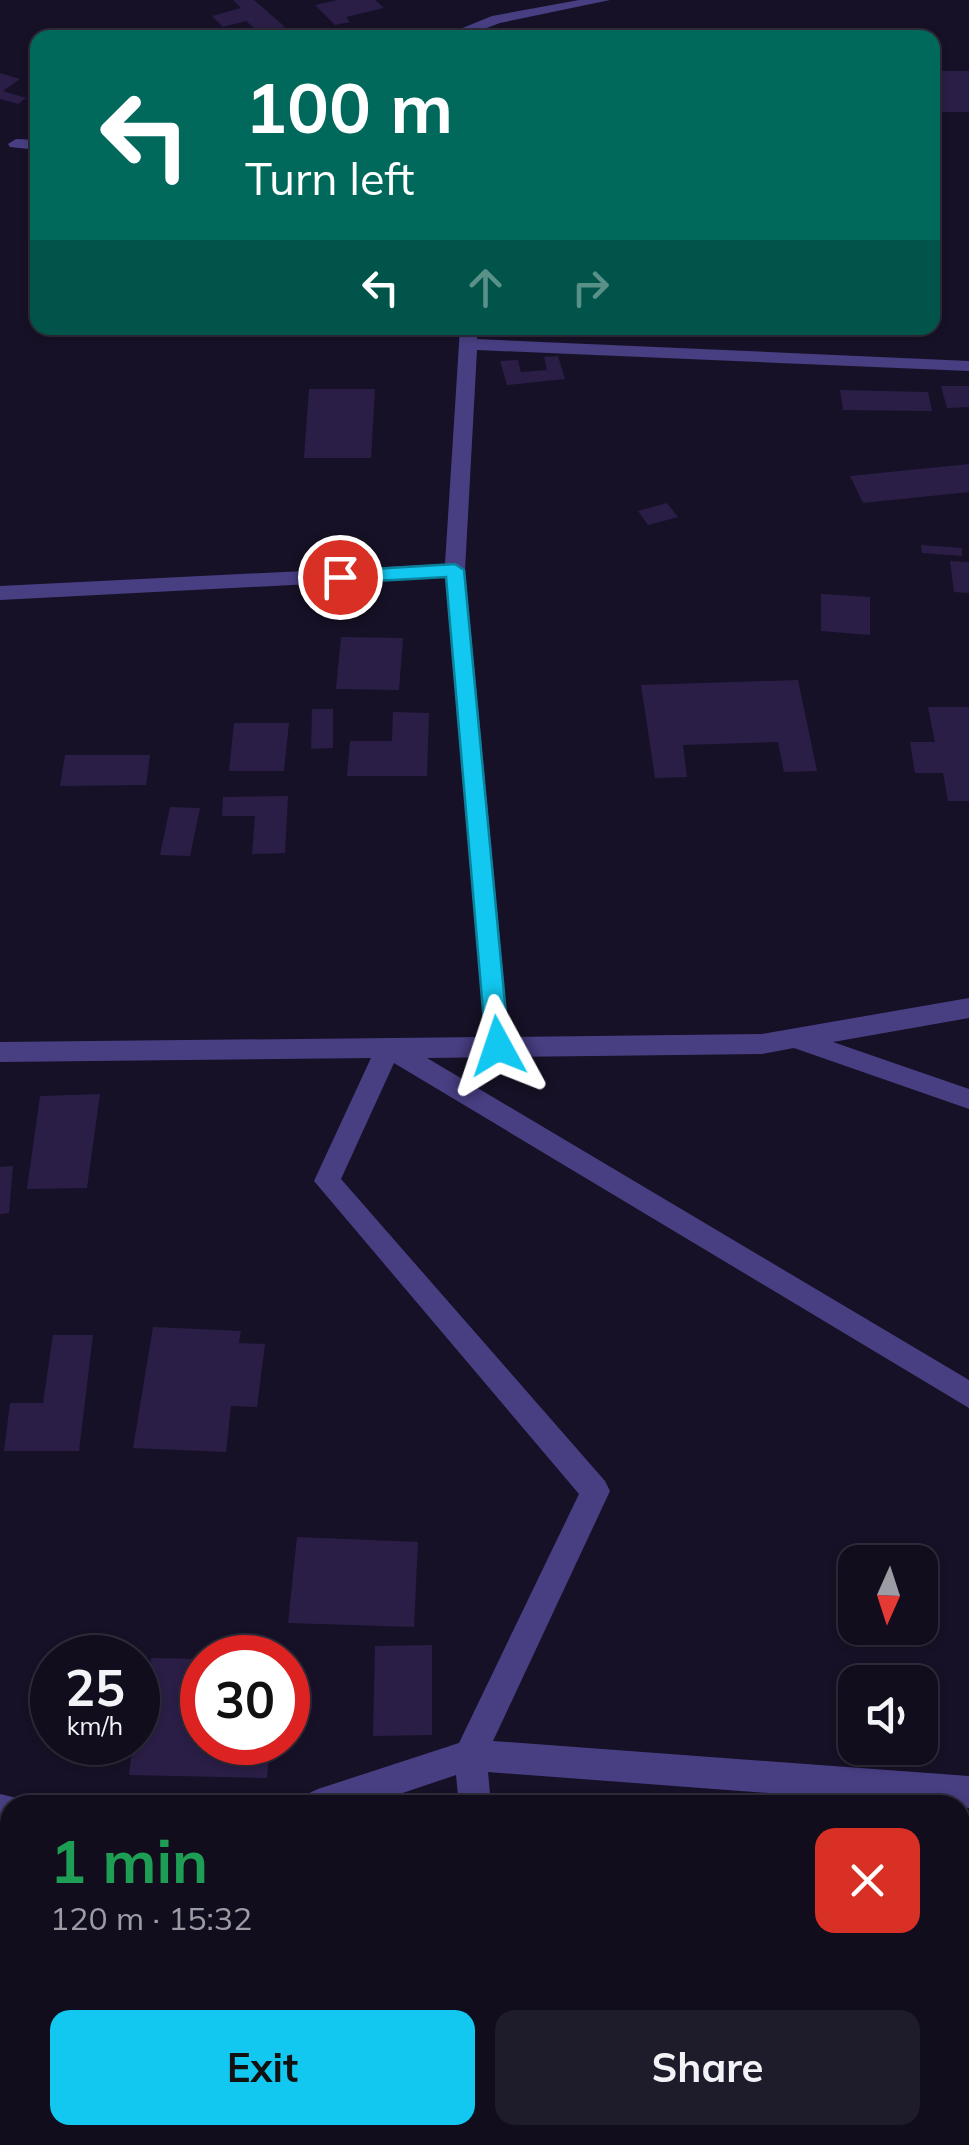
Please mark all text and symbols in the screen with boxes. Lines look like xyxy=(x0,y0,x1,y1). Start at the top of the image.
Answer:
text: 100 m xyxy=(245,63,453,151)
icon: left xyxy=(80,70,210,200)
text: Turn left xyxy=(245,150,414,206)
icon: left xyxy=(353,260,408,315)
icon: ahead xyxy=(458,260,513,315)
icon: right xyxy=(563,260,618,315)
pin xyxy=(298,535,383,620)
icon: arrive xyxy=(313,550,368,605)
position arrow xyxy=(446,994,550,1098)
north arrow xyxy=(838,1545,938,1645)
map controls xyxy=(838,1545,938,1765)
speed limit sign: 30 xyxy=(180,1635,310,1765)
text: 25 xyxy=(65,1656,125,1719)
button: sound xyxy=(838,1665,938,1765)
text: km/h xyxy=(67,1710,123,1741)
text: 1 min xyxy=(50,1823,208,1898)
button: close xyxy=(815,1828,920,1933)
text: 120 m · 15:32 xyxy=(50,1898,252,1938)
button: Exit xyxy=(50,2010,475,2125)
button: Share xyxy=(495,2010,920,2125)

